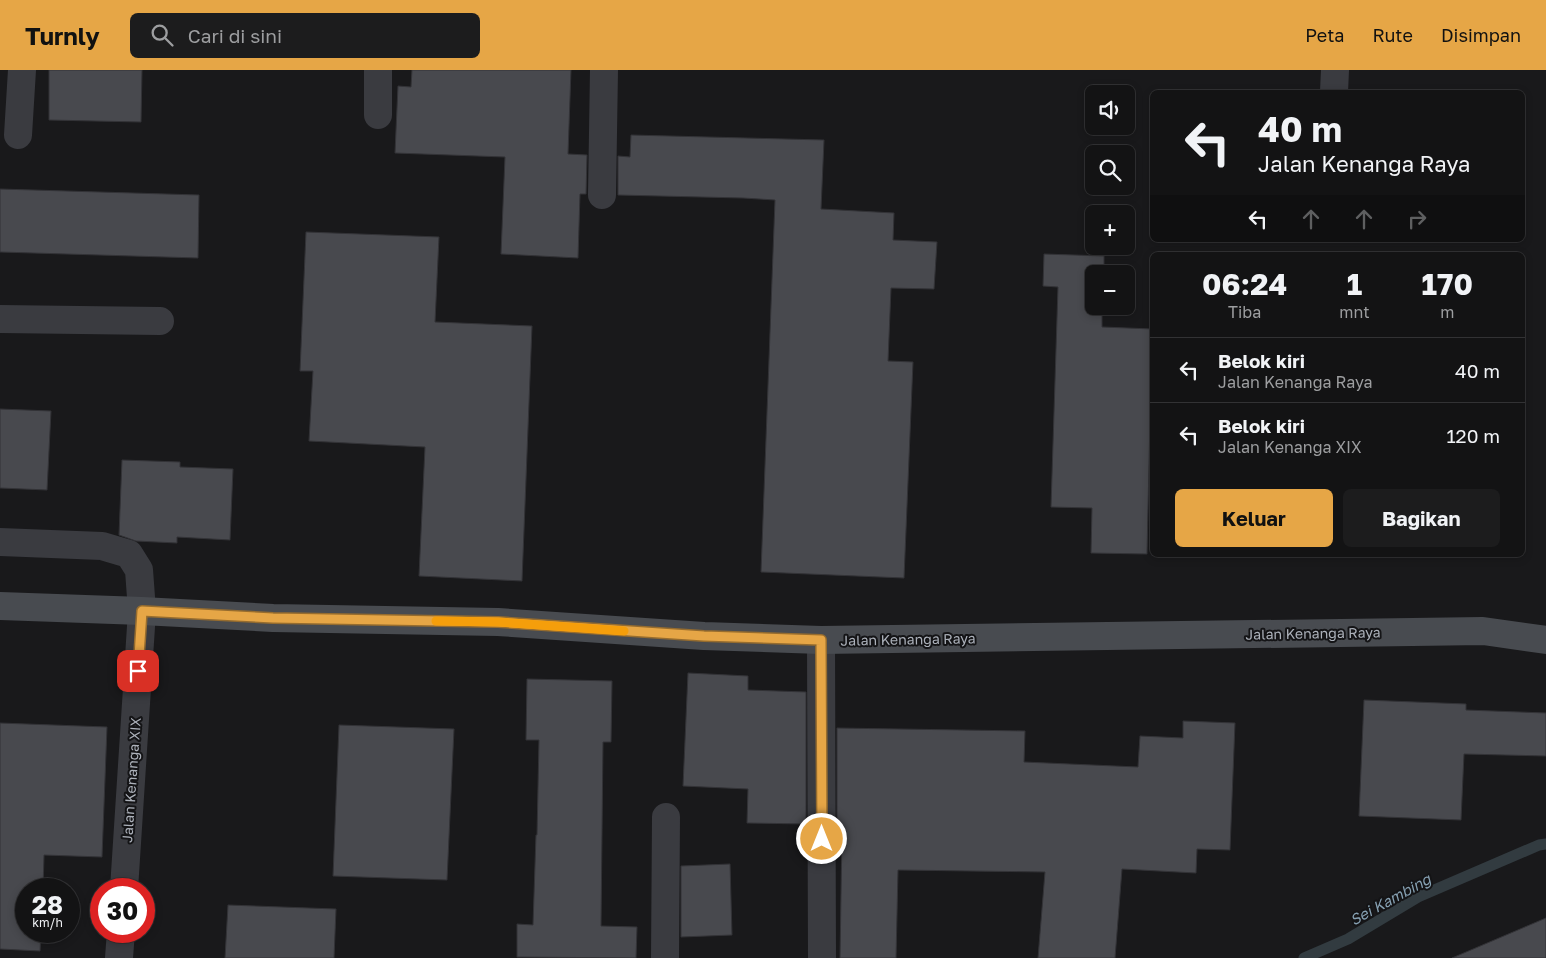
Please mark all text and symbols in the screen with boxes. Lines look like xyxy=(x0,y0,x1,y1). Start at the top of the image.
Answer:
search box xyxy=(130,13,480,58)
text: Turnly xyxy=(25,21,100,50)
icon: search xyxy=(148,21,176,49)
text: Cari di sini xyxy=(188,24,282,47)
text: Peta xyxy=(1305,24,1345,46)
text: Rute xyxy=(1373,24,1413,46)
text: Disimpan xyxy=(1441,24,1521,46)
map controls xyxy=(1085,85,1135,315)
button: sound xyxy=(1085,85,1135,135)
text: 40 m xyxy=(1258,108,1342,150)
icon: left xyxy=(1175,110,1240,175)
button: search xyxy=(1085,145,1135,195)
text: Jalan Kenanga Raya xyxy=(1258,150,1470,177)
button: + xyxy=(1085,205,1135,255)
icon: left xyxy=(1244,205,1272,233)
icon: ahead xyxy=(1297,205,1325,233)
icon: ahead xyxy=(1350,205,1378,233)
icon: right xyxy=(1403,205,1431,233)
button: − xyxy=(1085,265,1135,315)
text: 06:24 xyxy=(1202,266,1287,302)
text: 1 xyxy=(1347,266,1362,302)
text: 170 xyxy=(1422,266,1473,302)
text: Tiba xyxy=(1228,302,1261,322)
text: mnt xyxy=(1339,302,1370,322)
text: m xyxy=(1440,302,1454,322)
text: Belok kiri xyxy=(1218,349,1305,372)
icon: left xyxy=(1175,356,1203,384)
text: 40 m xyxy=(1455,359,1500,382)
text: Jalan Kenanga Raya xyxy=(1218,372,1372,392)
text: Belok kiri xyxy=(1218,414,1305,437)
icon: left xyxy=(1175,421,1203,449)
text: 120 m xyxy=(1446,424,1500,447)
text: Jalan Kenanga XIX xyxy=(1218,437,1362,457)
button: Keluar xyxy=(1175,489,1333,547)
button: Bagikan xyxy=(1343,489,1500,547)
street label: Jalan Kenanga Raya xyxy=(1245,623,1381,643)
street label: Jalan Kenanga Raya xyxy=(840,629,976,649)
pin xyxy=(117,650,159,692)
icon: arrive xyxy=(124,657,152,685)
street label: Jalan Kenanga XIX xyxy=(118,717,144,843)
position arrow xyxy=(795,812,847,864)
water label: Sei Kambing xyxy=(1346,869,1436,929)
speed limit sign: 30 xyxy=(90,878,155,943)
text: 28 xyxy=(32,889,63,920)
text: km/h xyxy=(32,915,63,930)

